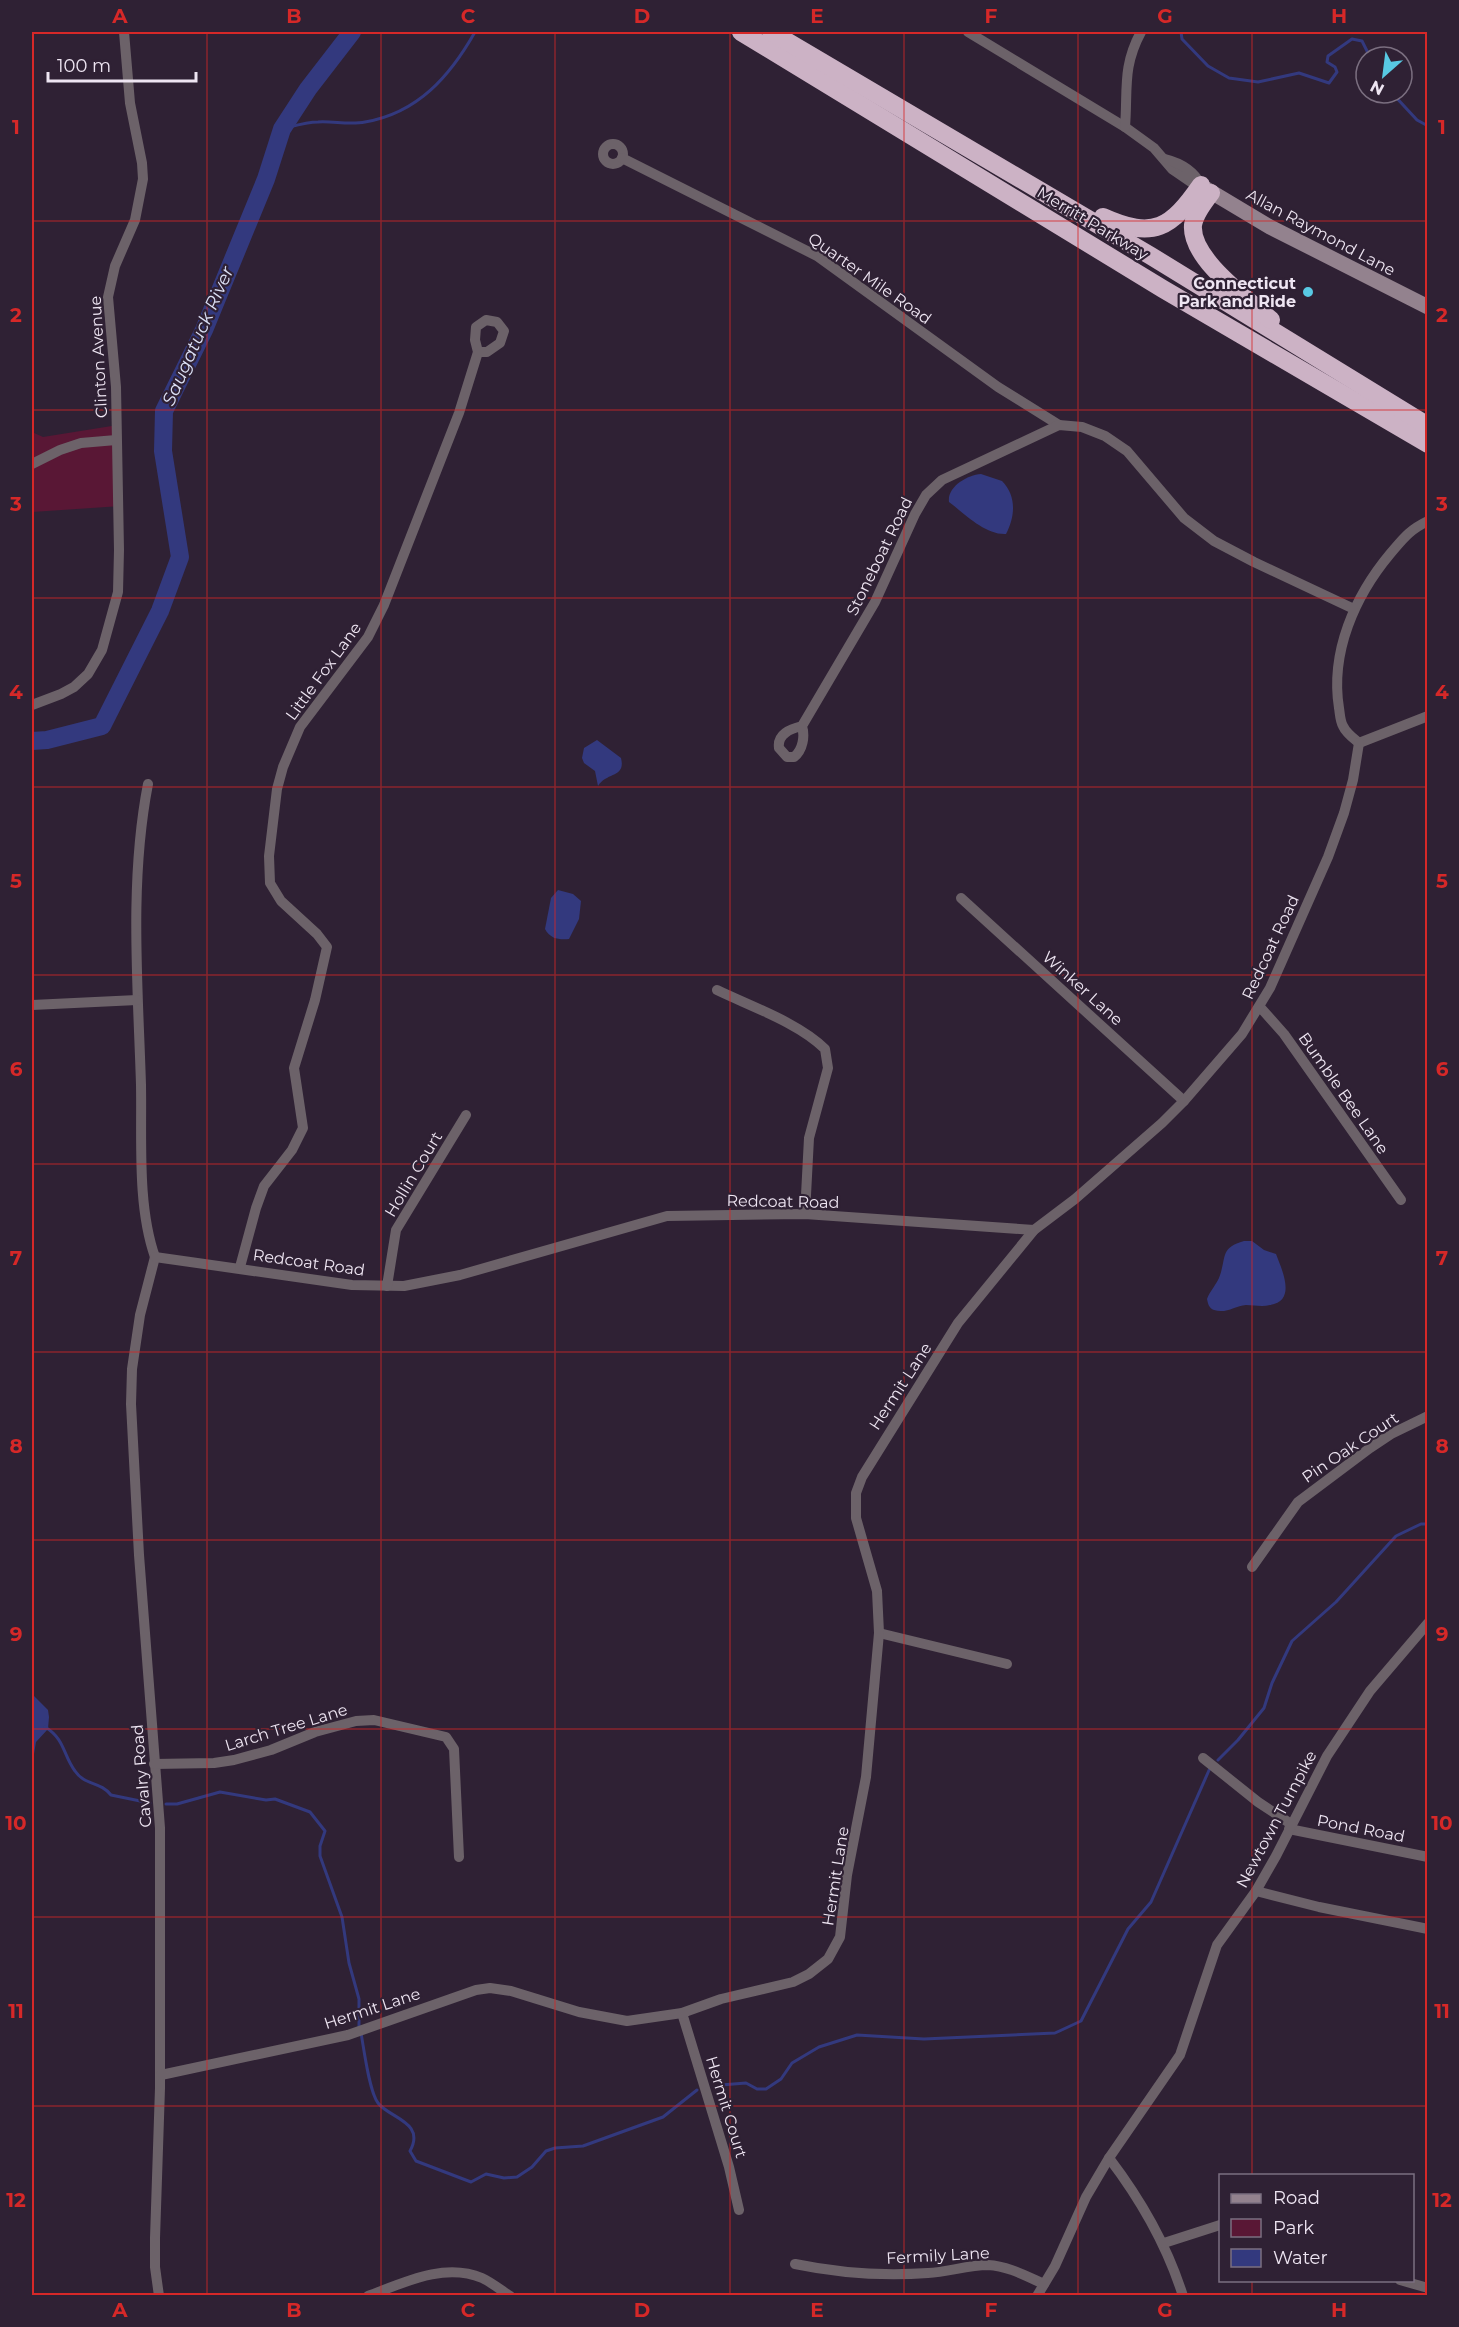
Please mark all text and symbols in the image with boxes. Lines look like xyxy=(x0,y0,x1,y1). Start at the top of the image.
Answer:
text: A xyxy=(111,4,128,28)
text: B xyxy=(286,4,302,28)
text: C xyxy=(461,4,476,28)
text: D xyxy=(634,4,650,28)
text: E xyxy=(810,4,824,28)
text: F xyxy=(985,4,998,28)
text: G xyxy=(1157,4,1173,28)
text: H xyxy=(1331,4,1347,28)
scale bar xyxy=(48,45,196,83)
north arrow xyxy=(1354,45,1414,105)
text: 100 m xyxy=(57,55,111,77)
text: N xyxy=(1367,76,1387,99)
text: 1 xyxy=(12,115,20,139)
text: 1 xyxy=(1438,115,1446,139)
street label: Merritt Parkway xyxy=(1034,183,1152,264)
street label: Allan Raymond Lane xyxy=(1243,185,1399,280)
street label: Quarter Mile Road xyxy=(804,229,935,328)
water label: Saugatuck River xyxy=(157,262,239,409)
place label: Connecticut Park and Ride xyxy=(1178,274,1296,311)
marker: Connecticut Park and Ride xyxy=(1301,285,1315,299)
street label: Clinton Avenue xyxy=(86,295,111,419)
text: 2 xyxy=(10,303,22,327)
text: 2 xyxy=(1436,303,1448,327)
text: 3 xyxy=(9,492,22,516)
text: 3 xyxy=(1435,492,1448,516)
street label: Stoneboat Road xyxy=(843,494,916,619)
street label: Little Fox Lane xyxy=(282,619,365,724)
text: 4 xyxy=(9,680,23,704)
text: 4 xyxy=(1435,680,1449,704)
text: 5 xyxy=(10,869,22,893)
text: 5 xyxy=(1436,869,1448,893)
street label: Redcoat Road xyxy=(1238,892,1303,1002)
street label: Winker Lane xyxy=(1039,947,1127,1029)
street label: Bumble Bee Lane xyxy=(1295,1029,1393,1158)
text: 6 xyxy=(10,1057,23,1081)
text: 6 xyxy=(1436,1057,1449,1081)
street label: Hollin Court xyxy=(381,1128,447,1220)
street label: Redcoat Road xyxy=(726,1191,840,1212)
street label: Redcoat Road xyxy=(252,1245,366,1280)
text: 7 xyxy=(10,1246,22,1270)
text: 7 xyxy=(1436,1246,1448,1270)
street label: Hermit Lane xyxy=(865,1339,936,1433)
street label: Pin Oak Court xyxy=(1298,1408,1403,1487)
text: 8 xyxy=(9,1434,23,1458)
text: 8 xyxy=(1435,1434,1449,1458)
text: 9 xyxy=(10,1622,22,1646)
text: 9 xyxy=(1436,1622,1448,1646)
street label: Larch Tree Lane xyxy=(223,1700,350,1755)
street label: Cavalry Road xyxy=(128,1724,155,1828)
street label: Newtown Turnpike xyxy=(1232,1747,1321,1891)
text: 10 xyxy=(5,1811,27,1835)
street label: Pond Road xyxy=(1315,1811,1406,1846)
text: 10 xyxy=(1431,1811,1453,1835)
street label: Hermit Lane xyxy=(818,1825,853,1927)
street label: Hermit Lane xyxy=(322,1984,423,2033)
text: 11 xyxy=(8,1999,24,2023)
text: 11 xyxy=(1434,1999,1450,2023)
street label: Hermit Court xyxy=(702,2054,751,2161)
legend xyxy=(1219,2174,1414,2282)
text: Road xyxy=(1273,2187,1320,2209)
text: 12 xyxy=(6,2188,26,2212)
text: 12 xyxy=(1432,2188,1452,2212)
text: Park xyxy=(1273,2217,1314,2239)
street label: Fermily Lane xyxy=(886,2243,990,2268)
text: Water xyxy=(1273,2247,1328,2269)
text: A xyxy=(111,2298,128,2322)
text: B xyxy=(286,2298,302,2322)
text: C xyxy=(461,2298,476,2322)
text: D xyxy=(634,2298,650,2322)
text: E xyxy=(810,2298,824,2322)
text: F xyxy=(985,2298,998,2322)
text: G xyxy=(1157,2298,1173,2322)
text: H xyxy=(1331,2298,1347,2322)

